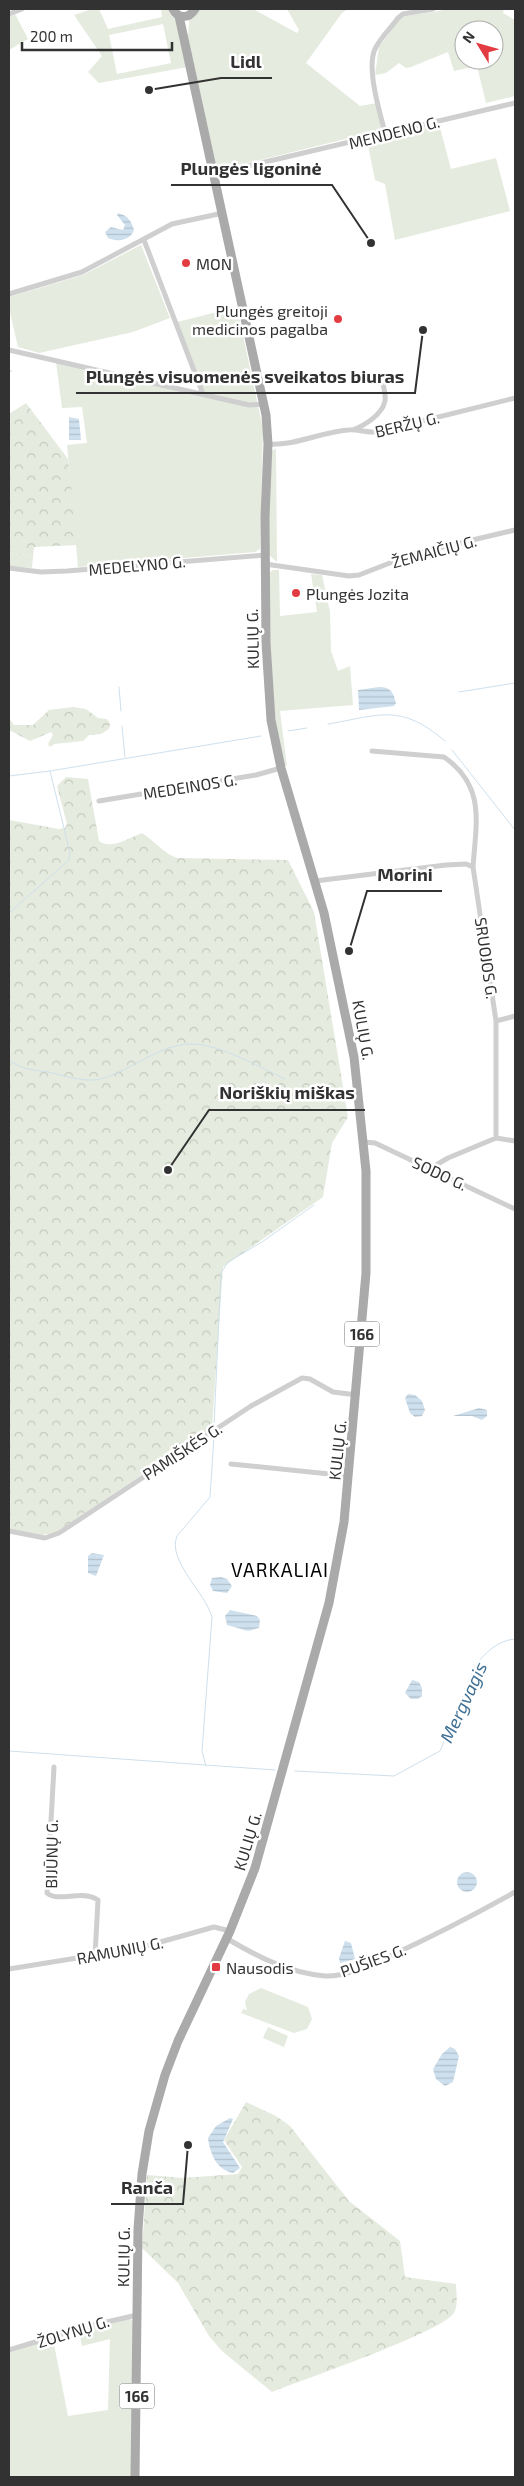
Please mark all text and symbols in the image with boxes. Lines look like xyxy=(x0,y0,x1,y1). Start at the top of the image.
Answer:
scale bar xyxy=(22,20,172,52)
north arrow xyxy=(454,20,504,70)
text: 200 m xyxy=(30,27,73,45)
text: N xyxy=(458,28,478,46)
callout: Lidl xyxy=(221,45,272,78)
text: Lidl xyxy=(230,50,262,72)
street label: MENDENO G. xyxy=(347,112,441,152)
callout: Plungės ligoninė xyxy=(171,152,332,185)
text: Plungės ligoninė xyxy=(180,157,322,179)
place label: MON xyxy=(196,254,232,273)
marker: MON xyxy=(180,257,192,269)
place label: Plungės greitoji medicinos pagalba xyxy=(192,301,328,338)
marker: Plungės greitoji medicinos pagalba xyxy=(332,313,344,325)
callout: Plungės visuomenės sveikatos biuras xyxy=(76,360,415,393)
text: Plungės visuomenės sveikatos biuras xyxy=(86,365,404,387)
street label: BERŽŲ G. xyxy=(373,407,441,441)
street label: ŽEMAIČIŲ G. xyxy=(389,531,479,571)
street label: MEDELYNO G. xyxy=(88,551,186,579)
place label: Plungės Jozita xyxy=(306,584,409,603)
marker: Plungės Jozita xyxy=(290,587,302,599)
street label: KULIŲ G. xyxy=(242,609,262,669)
street label: MEDEINOS G. xyxy=(142,769,238,803)
callout: Morini xyxy=(367,858,442,891)
text: Morini xyxy=(377,863,433,885)
street label: SRUOJOS G. xyxy=(472,916,502,1000)
street label: KULIŲ G. xyxy=(349,999,379,1061)
callout: Noriškių miškas xyxy=(209,1077,365,1110)
text: Noriškių miškas xyxy=(219,1081,355,1103)
street label: SODO G. xyxy=(410,1152,470,1194)
road number: 166 xyxy=(344,1322,380,1346)
street label: PAMIŠKĖS G. xyxy=(139,1418,225,1484)
street label: KULIŲ G. xyxy=(324,1419,350,1481)
district label: VARKALIAI xyxy=(231,1558,329,1581)
water label: Mergvagis xyxy=(435,1658,491,1746)
street label: KULIŲ G. xyxy=(229,1809,265,1873)
street label: BIJŪNŲ G. xyxy=(41,1819,61,1889)
street label: RAMUNIŲ G. xyxy=(75,1932,165,1968)
street label: PUŠIES G. xyxy=(338,1939,408,1981)
place label: Nausodis xyxy=(226,1958,294,1977)
marker: Nausodis xyxy=(210,1961,222,1973)
callout: Ranča xyxy=(111,2171,183,2204)
text: Ranča xyxy=(121,2176,173,2198)
street label: KULIŲ G. xyxy=(113,2227,133,2287)
street label: ŽOLYNŲ G. xyxy=(34,2311,112,2351)
road number: 166 xyxy=(120,2384,154,2408)

